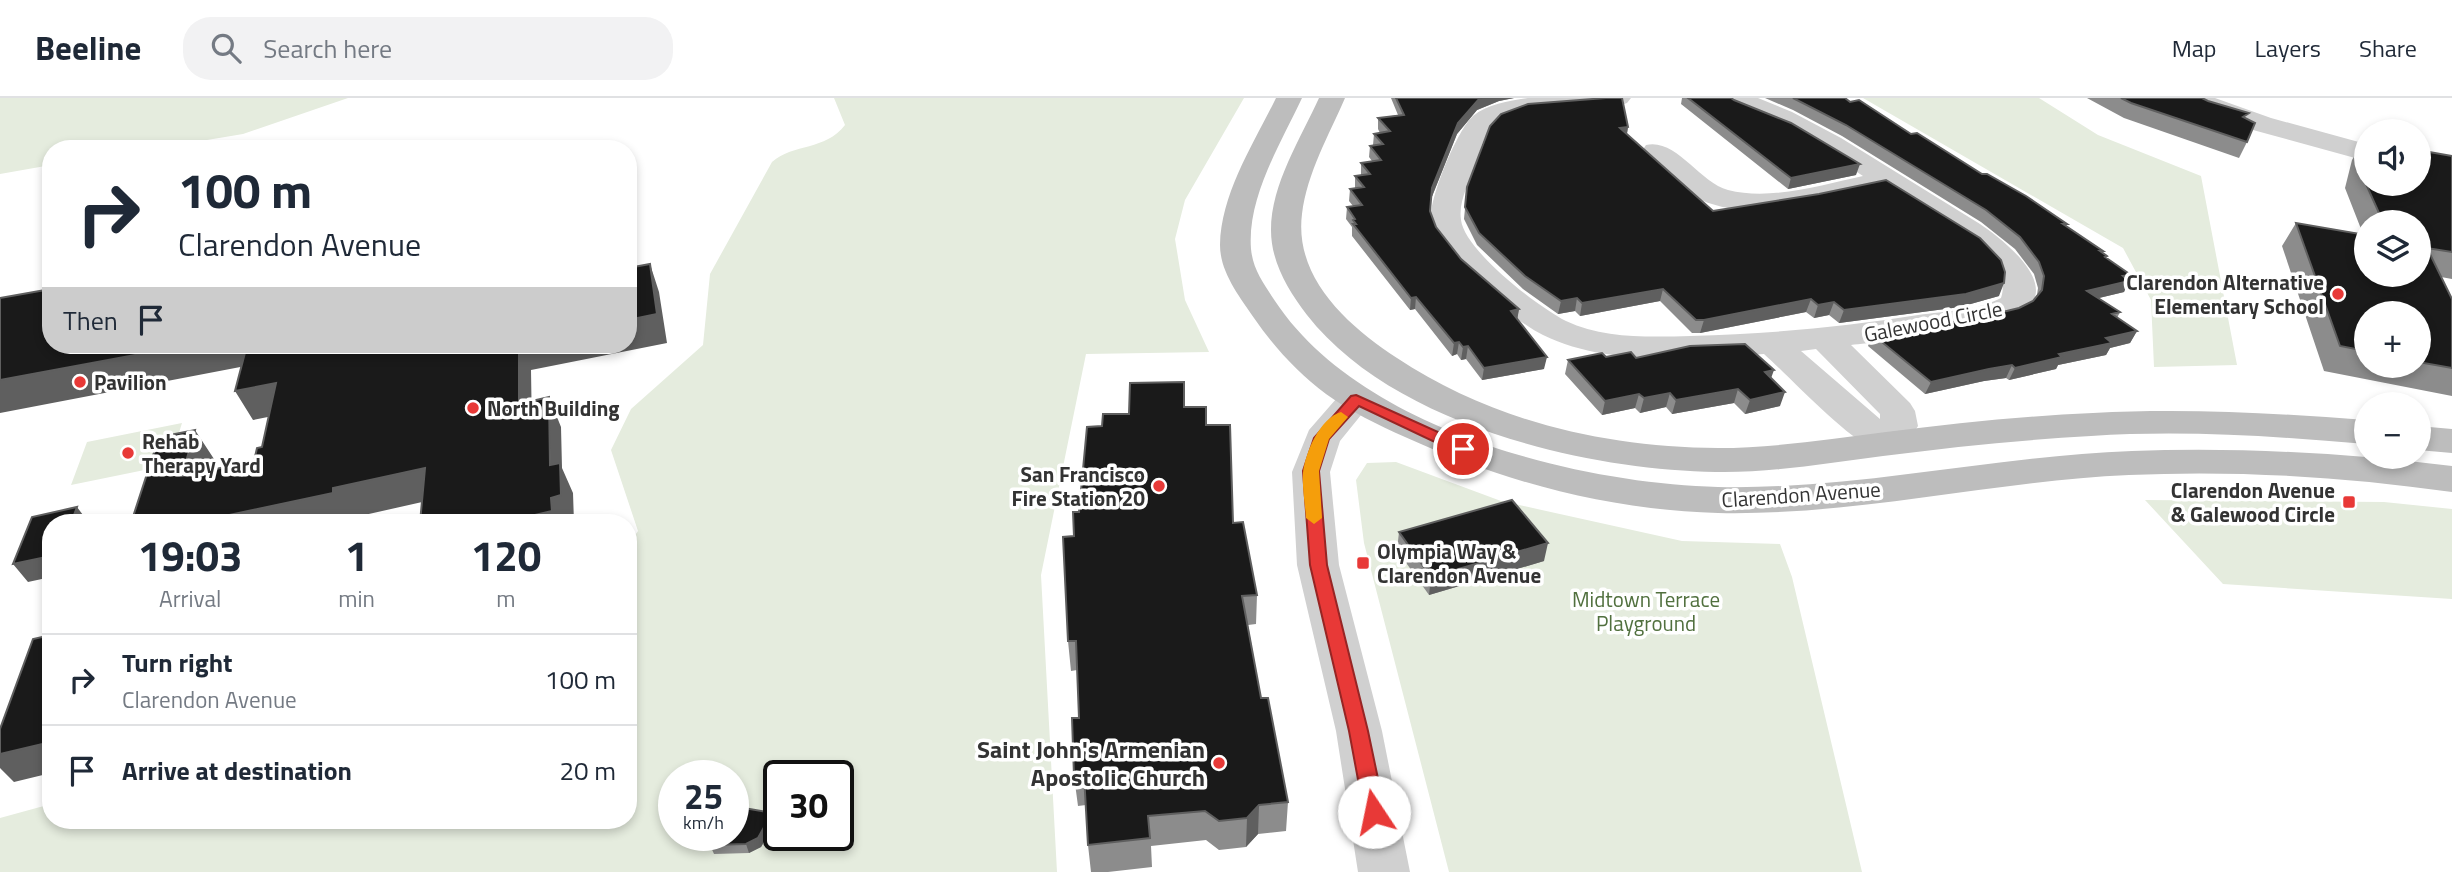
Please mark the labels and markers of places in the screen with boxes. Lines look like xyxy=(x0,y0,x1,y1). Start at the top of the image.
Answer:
place label: Clarendon Alternative Elementary School xyxy=(2126,266,2324,322)
marker: Clarendon Alternative Elementary School xyxy=(2330,286,2346,302)
place label: Pavilion xyxy=(94,366,167,398)
marker: Pavilion xyxy=(72,374,88,390)
place label: North Building xyxy=(487,392,620,424)
marker: North Building xyxy=(465,400,481,416)
pin xyxy=(1433,419,1493,479)
place label: Rehab Therapy Yard xyxy=(142,425,261,481)
marker: Rehab Therapy Yard xyxy=(120,445,136,461)
place label: San Francisco Fire Station 20 xyxy=(1012,458,1145,514)
place label: Clarendon Avenue & Galewood Circle xyxy=(2171,474,2335,530)
marker: San Francisco Fire Station 20 xyxy=(1151,478,1167,494)
marker: Clarendon Avenue & Galewood Circle xyxy=(2341,494,2357,510)
place label: Olympia Way & Clarendon Avenue xyxy=(1377,535,1541,591)
marker: Olympia Way & Clarendon Avenue xyxy=(1355,555,1371,571)
place label: Saint John's Armenian Apostolic Church xyxy=(977,731,1205,795)
marker: Saint John's Armenian Apostolic Church xyxy=(1211,755,1227,771)

